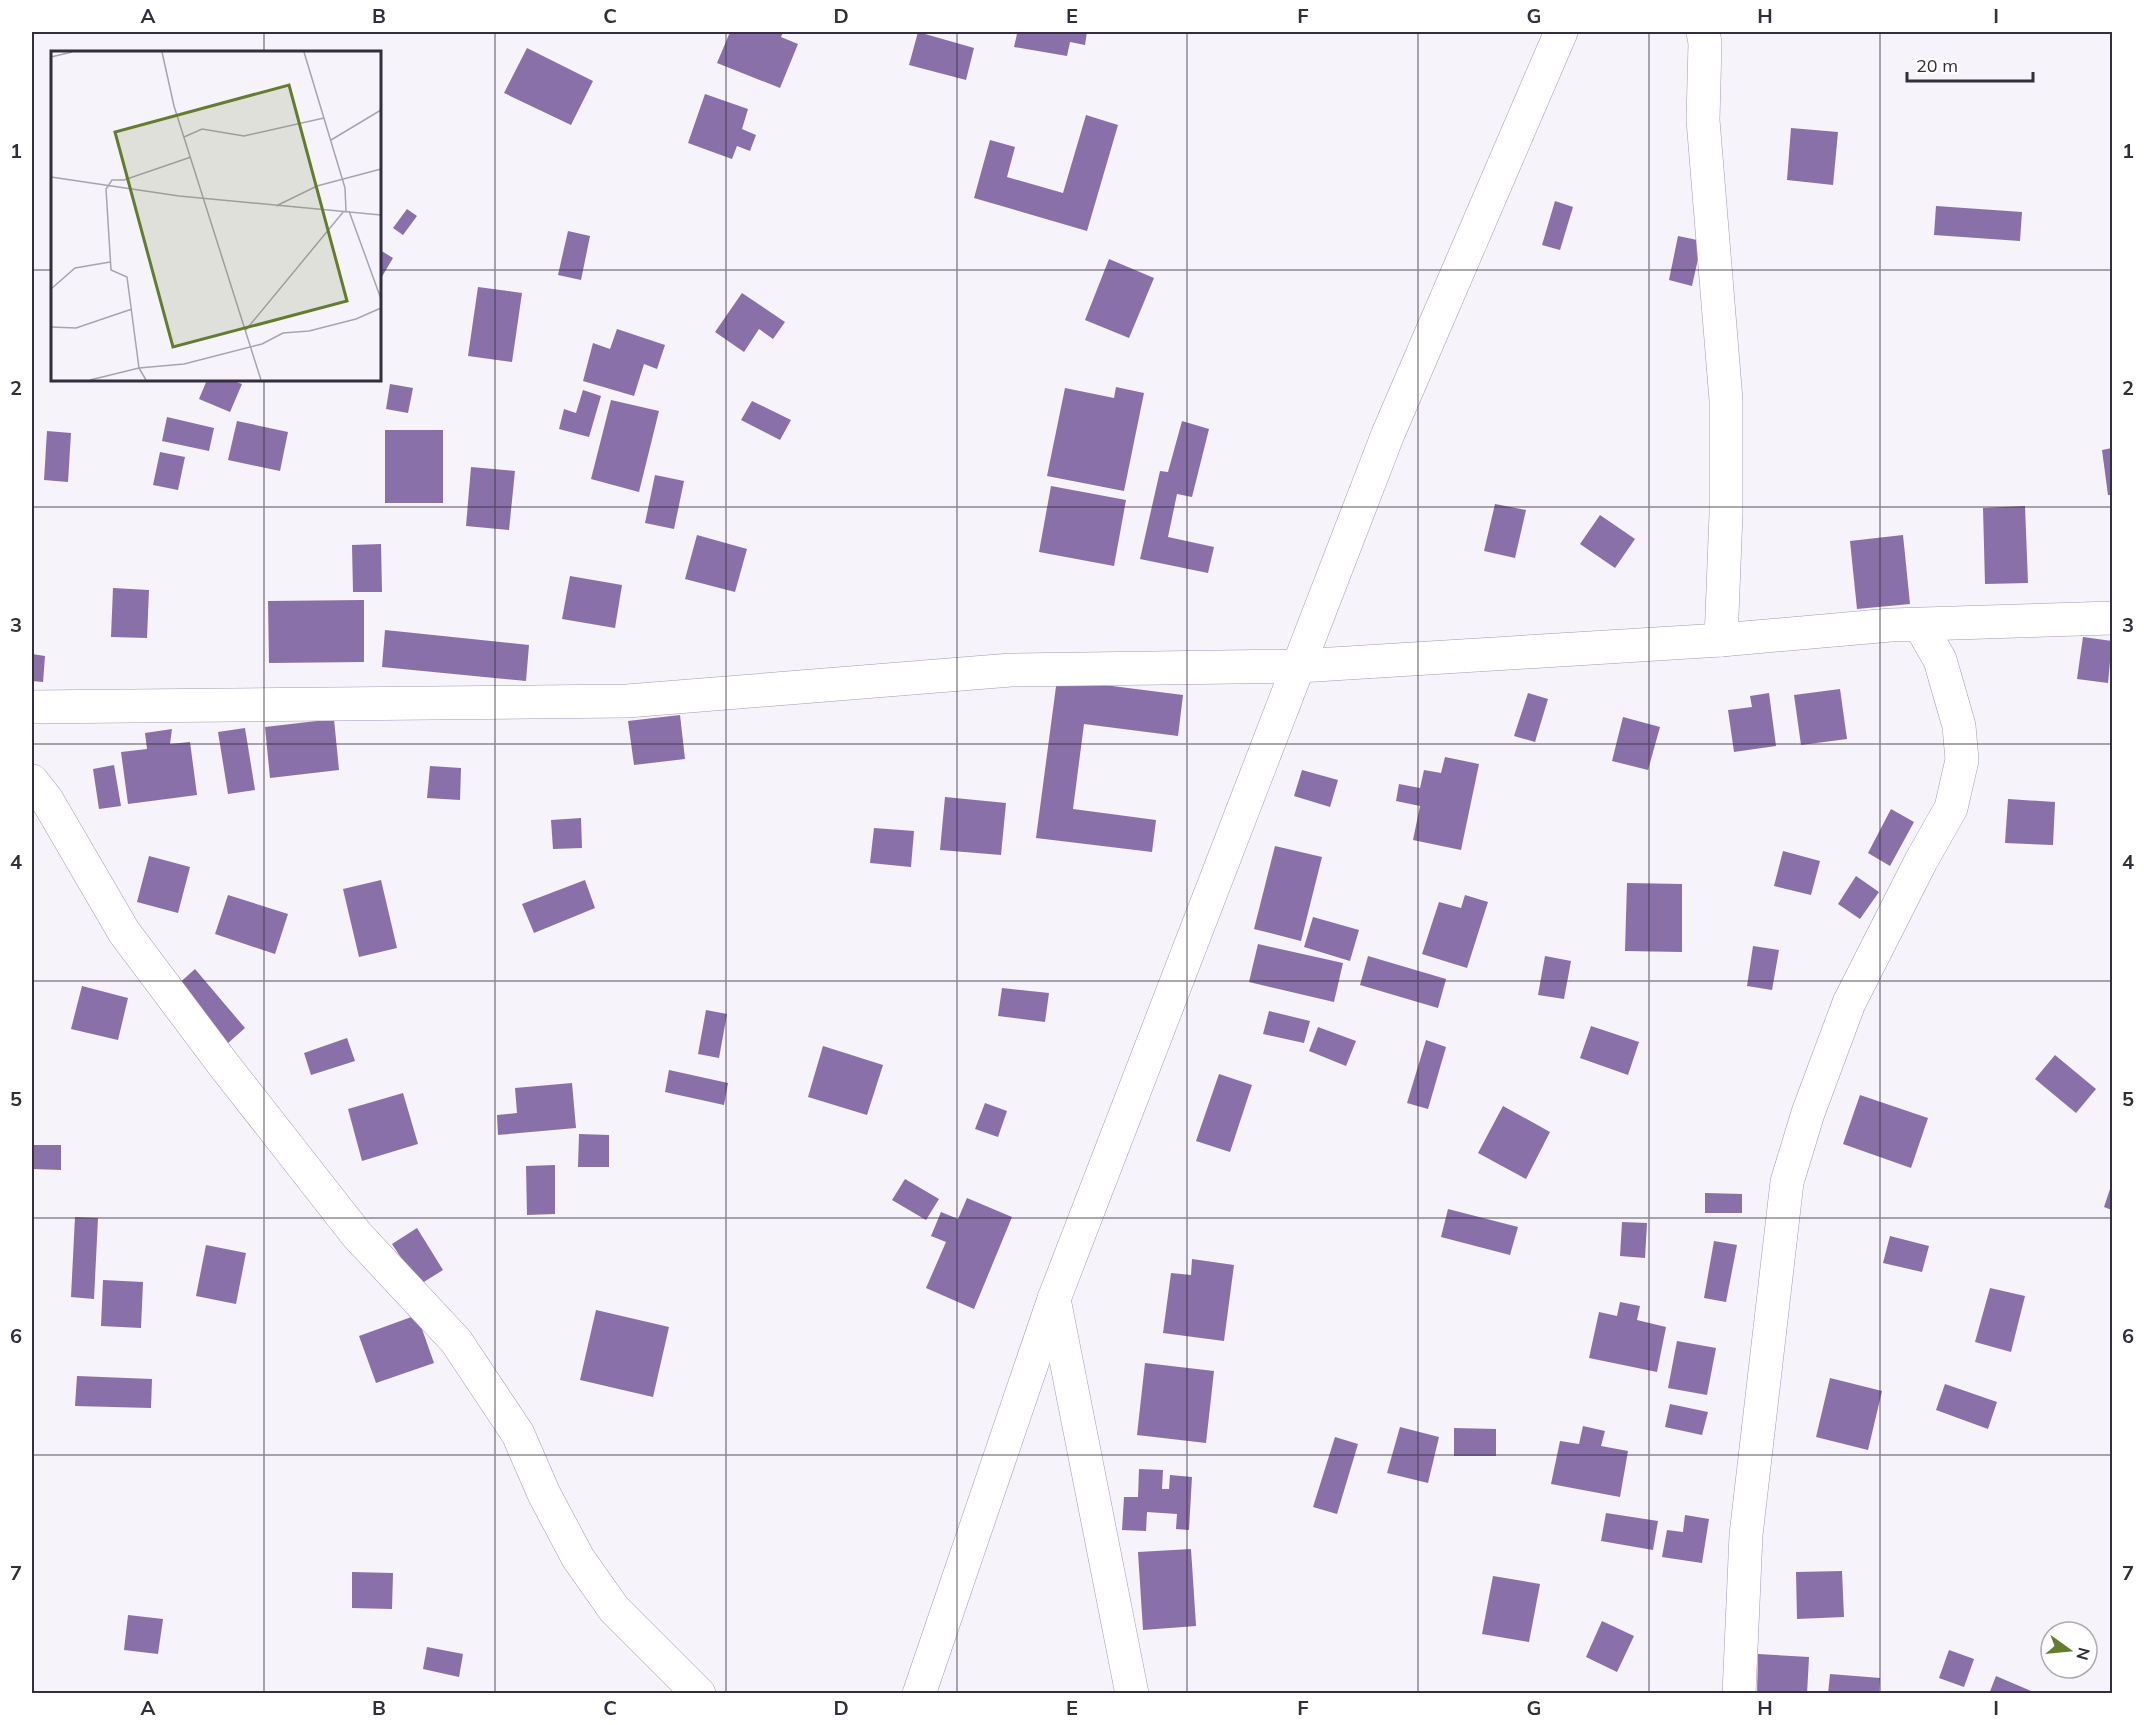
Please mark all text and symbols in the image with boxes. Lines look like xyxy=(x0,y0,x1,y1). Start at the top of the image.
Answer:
text: A xyxy=(141,3,156,28)
text: B xyxy=(372,3,386,28)
text: C xyxy=(603,3,617,28)
text: D xyxy=(833,3,849,28)
text: E xyxy=(1066,3,1078,28)
text: F xyxy=(1297,3,1309,28)
text: G xyxy=(1527,3,1541,28)
text: H xyxy=(1757,3,1773,28)
text: I xyxy=(1993,3,1999,28)
scale bar xyxy=(1907,45,2033,83)
inset map xyxy=(51,51,381,381)
text: 20 m xyxy=(1916,54,1958,77)
text: 1 xyxy=(10,138,22,163)
text: 1 xyxy=(2122,138,2134,163)
text: 2 xyxy=(10,375,22,400)
text: 2 xyxy=(2122,375,2134,400)
text: 3 xyxy=(10,612,22,637)
text: 3 xyxy=(2122,612,2134,637)
text: 4 xyxy=(10,849,22,874)
text: 4 xyxy=(2122,849,2134,874)
text: 5 xyxy=(10,1086,22,1111)
text: 5 xyxy=(2122,1086,2134,1111)
text: 6 xyxy=(10,1323,22,1348)
text: 6 xyxy=(2122,1323,2134,1348)
text: 7 xyxy=(10,1560,22,1585)
text: 7 xyxy=(2122,1560,2134,1585)
north arrow xyxy=(2039,1620,2099,1680)
text: N xyxy=(2072,1645,2095,1662)
text: A xyxy=(141,1695,156,1720)
text: B xyxy=(372,1695,386,1720)
text: C xyxy=(603,1695,617,1720)
text: D xyxy=(833,1695,849,1720)
text: E xyxy=(1066,1695,1078,1720)
text: F xyxy=(1297,1695,1309,1720)
text: G xyxy=(1527,1695,1541,1720)
text: H xyxy=(1757,1695,1773,1720)
text: I xyxy=(1993,1695,1999,1720)

